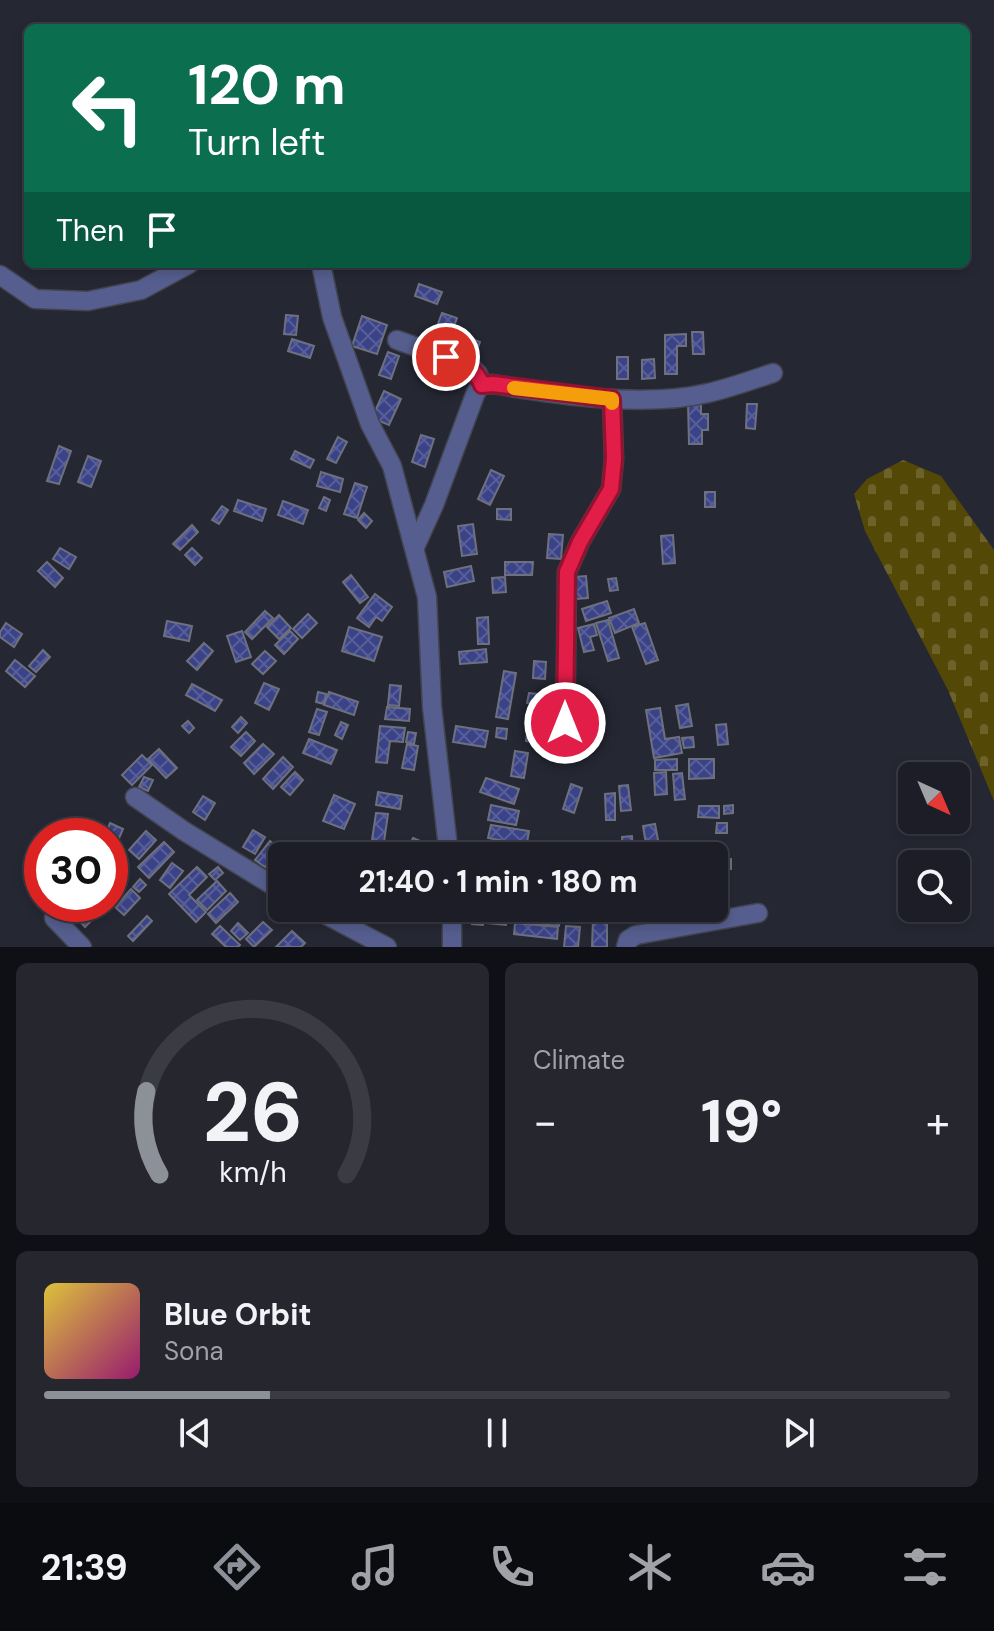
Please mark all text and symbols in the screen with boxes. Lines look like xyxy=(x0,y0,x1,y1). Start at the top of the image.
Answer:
text: 120 m xyxy=(188,48,346,121)
icon: left xyxy=(56,56,160,160)
text: Turn left xyxy=(188,119,325,166)
icon: arrive xyxy=(140,208,184,252)
text: Then xyxy=(56,211,124,250)
pin xyxy=(412,323,480,391)
icon: arrive xyxy=(424,335,468,379)
position arrow xyxy=(523,681,607,765)
north arrow xyxy=(898,762,970,834)
map controls xyxy=(898,762,970,922)
speed limit sign: 30 xyxy=(24,818,128,922)
button: search xyxy=(898,850,970,922)
text: 21:40 · 1 min · 180 m xyxy=(358,862,638,901)
text: Climate xyxy=(533,1043,625,1077)
text: 26 xyxy=(202,1058,303,1167)
text: 19° xyxy=(701,1082,782,1161)
text: − xyxy=(533,1093,557,1151)
text: + xyxy=(926,1093,950,1151)
text: km/h xyxy=(219,1154,286,1191)
text: Blue Orbit xyxy=(164,1295,311,1334)
text: Sona xyxy=(164,1334,224,1368)
icon: previous xyxy=(173,1411,217,1455)
icon: pause xyxy=(475,1411,519,1455)
icon: next xyxy=(777,1411,821,1455)
icon: directions xyxy=(209,1539,265,1595)
icon: music xyxy=(347,1539,403,1595)
icon: phone xyxy=(484,1539,540,1595)
icon: climate xyxy=(622,1539,678,1595)
icon: car xyxy=(760,1539,816,1595)
icon: filters xyxy=(897,1539,953,1595)
text: 21:39 xyxy=(41,1544,128,1591)

